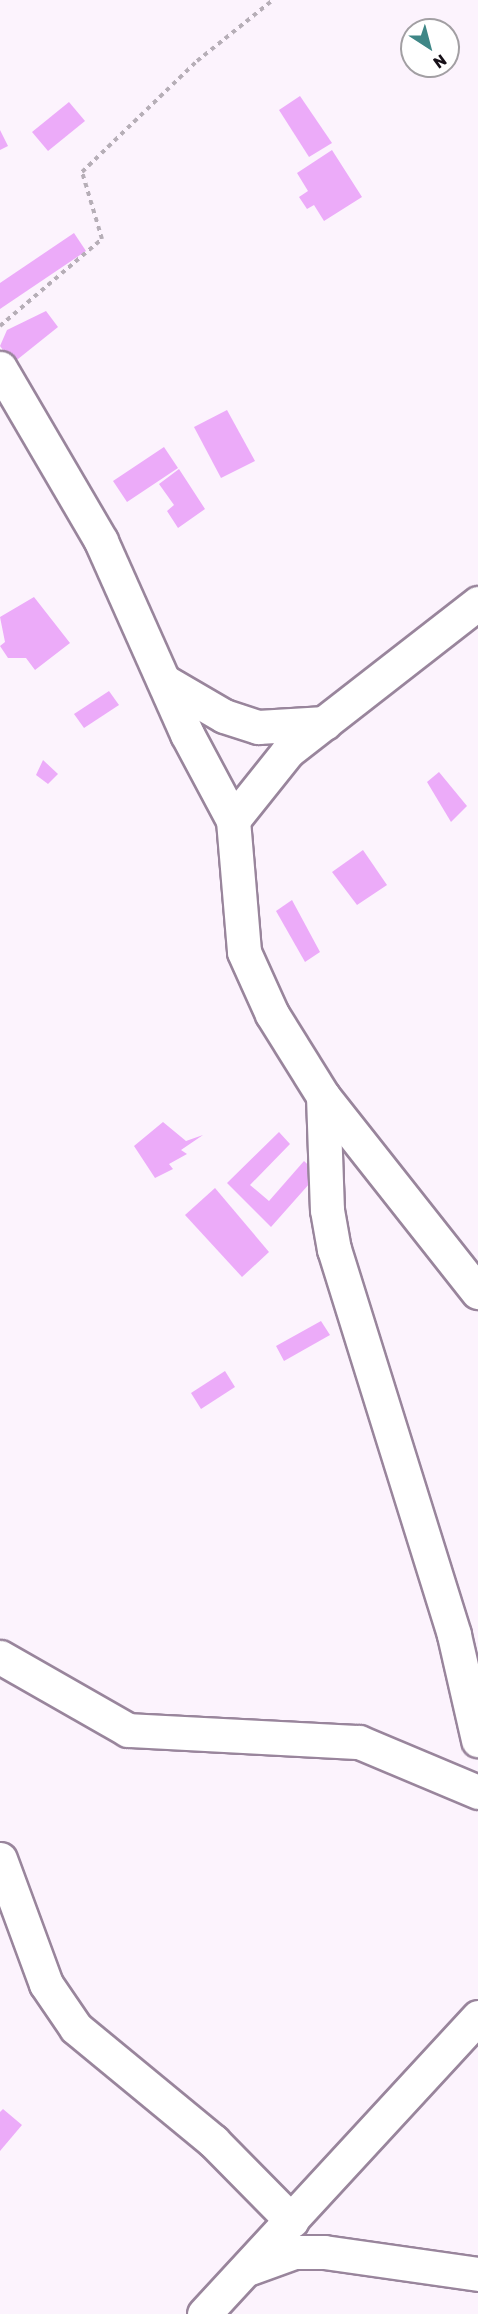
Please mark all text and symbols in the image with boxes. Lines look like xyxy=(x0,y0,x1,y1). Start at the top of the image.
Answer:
north arrow xyxy=(400,18,460,78)
text: N xyxy=(429,50,450,72)

